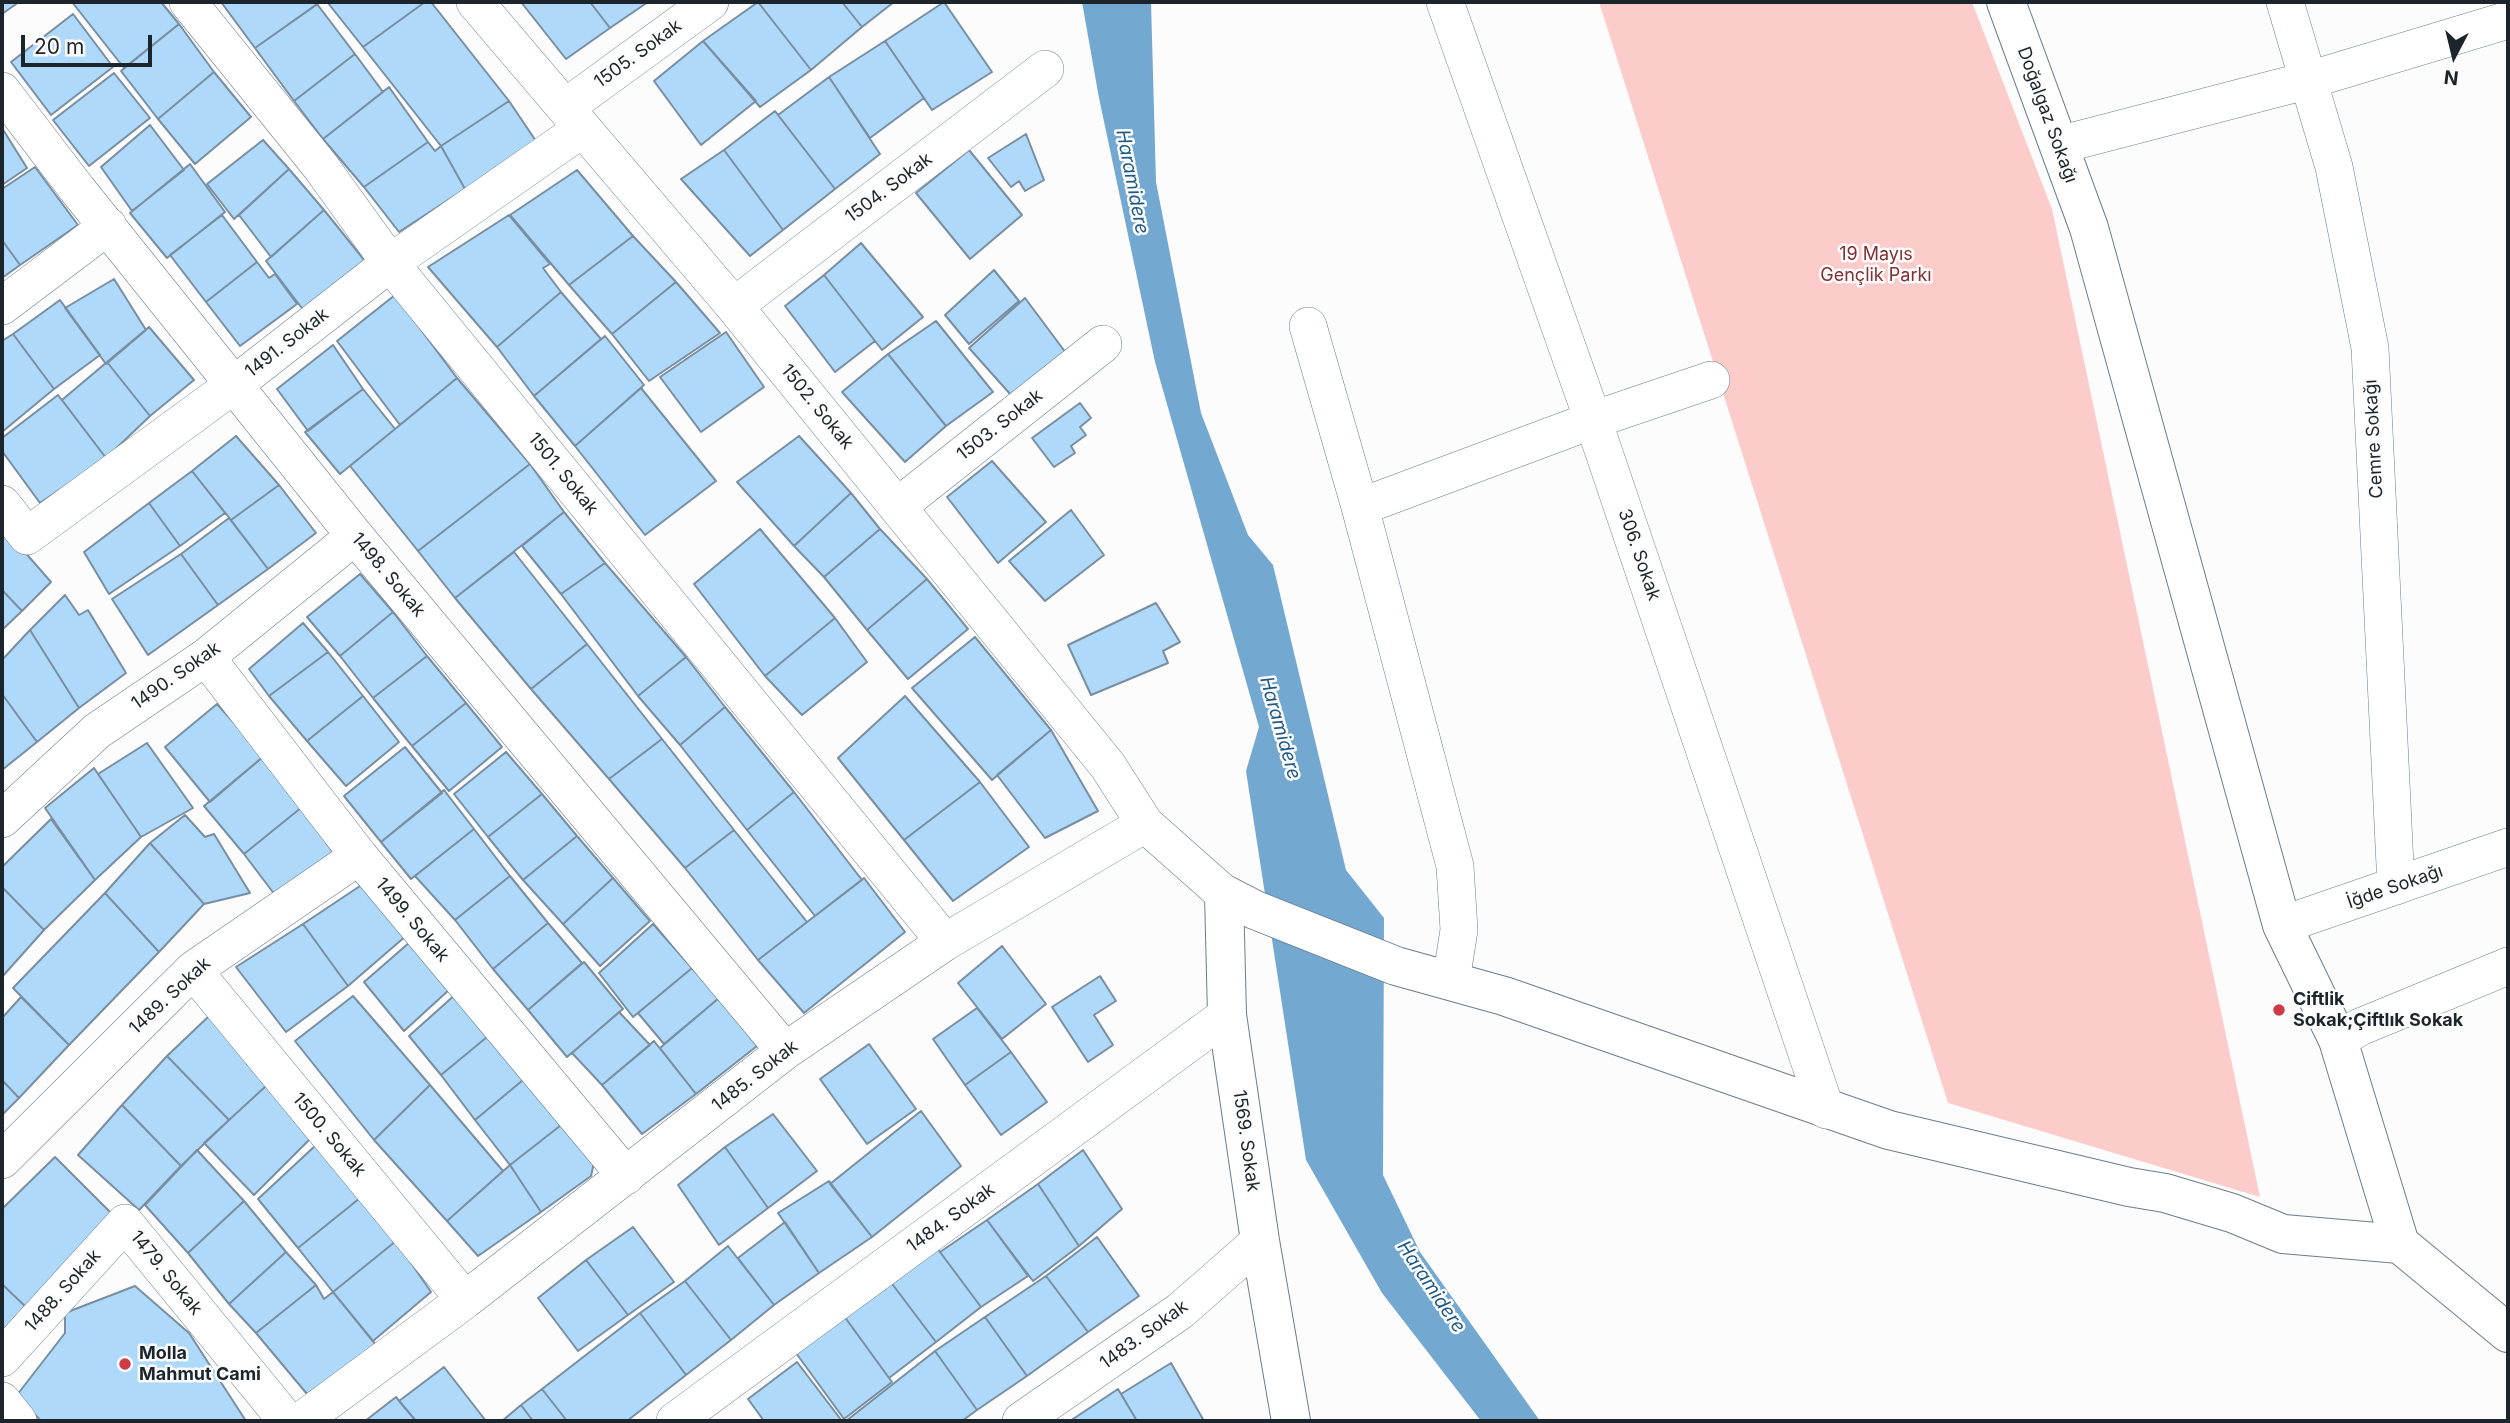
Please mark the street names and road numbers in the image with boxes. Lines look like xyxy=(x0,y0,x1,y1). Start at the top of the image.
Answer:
street label: 1505. Sokak xyxy=(590,15,686,93)
street label: Doğalgaz Sokağı xyxy=(2012,44,2082,186)
street label: 1504. Sokak xyxy=(841,148,937,228)
street label: 1491. Sokak xyxy=(241,304,333,382)
street label: 1502. Sokak xyxy=(776,360,858,454)
street label: Cemre Sokağı xyxy=(2360,379,2388,499)
street label: 1503. Sokak xyxy=(953,385,1047,465)
street label: 1501. Sokak xyxy=(523,429,603,519)
street label: 306. Sokak xyxy=(1613,506,1665,604)
street label: 1498. Sokak xyxy=(347,528,429,622)
street label: 1490. Sokak xyxy=(127,637,225,715)
street label: İğde Sokağı xyxy=(2344,860,2446,914)
street label: 1499. Sokak xyxy=(371,874,453,966)
street label: 1489. Sokak xyxy=(125,953,215,1039)
street label: 1485. Sokak xyxy=(708,1036,802,1116)
street label: 1500. Sokak xyxy=(288,1089,370,1181)
street label: 1569. Sokak xyxy=(1228,1089,1264,1193)
street label: 1484. Sokak xyxy=(903,1179,999,1257)
street label: 1479. Sokak xyxy=(125,1227,207,1319)
street label: 1488. Sokak xyxy=(20,1245,106,1337)
street label: 1483. Sokak xyxy=(1096,1296,1192,1374)

